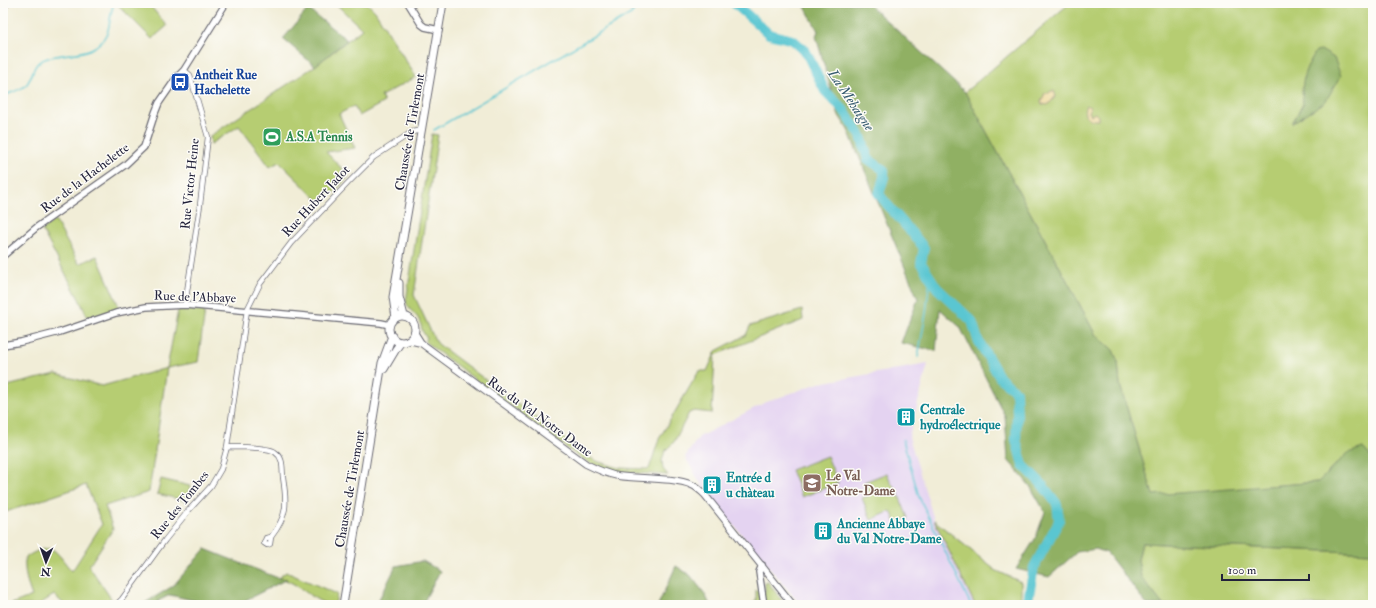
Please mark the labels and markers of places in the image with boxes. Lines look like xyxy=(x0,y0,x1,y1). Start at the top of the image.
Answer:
place label: Antheit Rue Hachelette xyxy=(193,67,258,98)
bus stop icon: Antheit Rue Hachelette xyxy=(169,71,191,93)
sports icon: A.S.A Tennis xyxy=(261,126,283,148)
place label: A.S.A Tennis xyxy=(285,129,353,145)
place label: Centrale hydroélectrique xyxy=(920,402,1001,434)
building icon: Centrale hydroélectrique xyxy=(895,406,917,428)
place label: Le Val Notre-Dame xyxy=(825,468,896,499)
place label: Entrée d u chàteau xyxy=(725,470,775,501)
school or university icon: Le Val Notre-Dame xyxy=(801,472,823,494)
building icon: Entrée d u chàteau xyxy=(701,474,723,496)
place label: Ancienne Abbaye du Val Notre-Dame xyxy=(836,516,942,547)
building icon: Ancienne Abbaye du Val Notre-Dame xyxy=(812,520,834,542)

